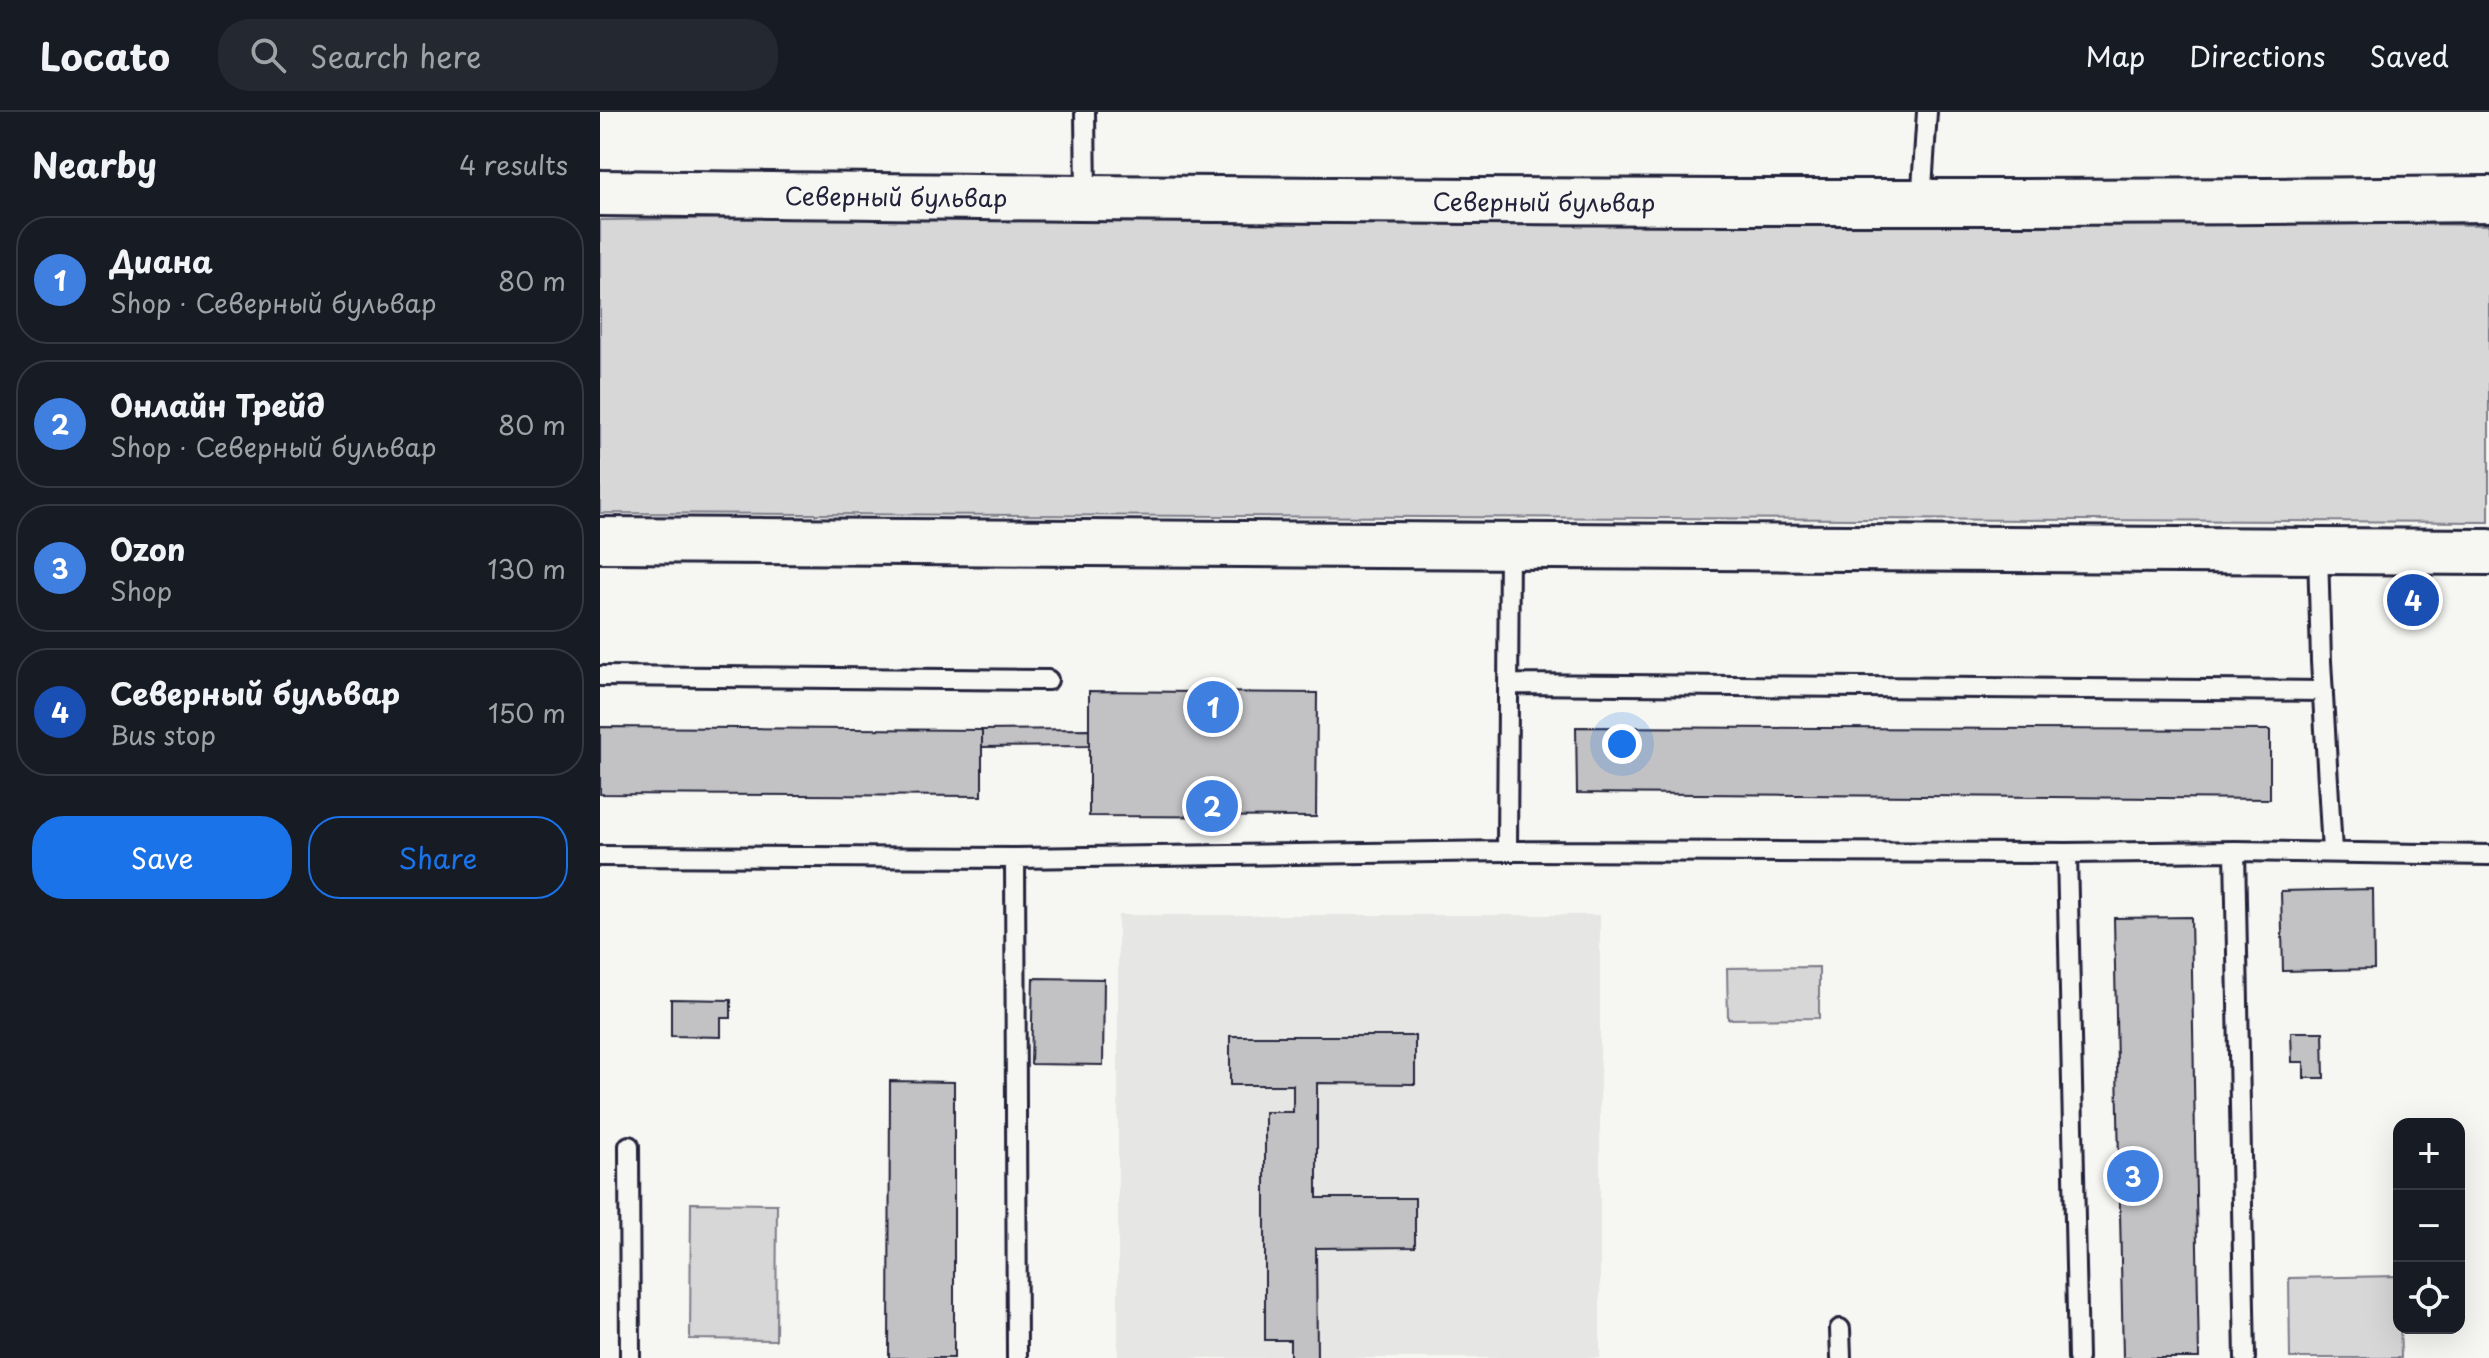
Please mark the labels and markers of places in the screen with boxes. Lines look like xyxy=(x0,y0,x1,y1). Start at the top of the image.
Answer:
pin: 4 xyxy=(2387,570,2439,630)
pin: 1 xyxy=(1187,677,1239,737)
pin: 2 xyxy=(1186,776,1238,836)
pin: 3 xyxy=(2107,1146,2159,1206)

